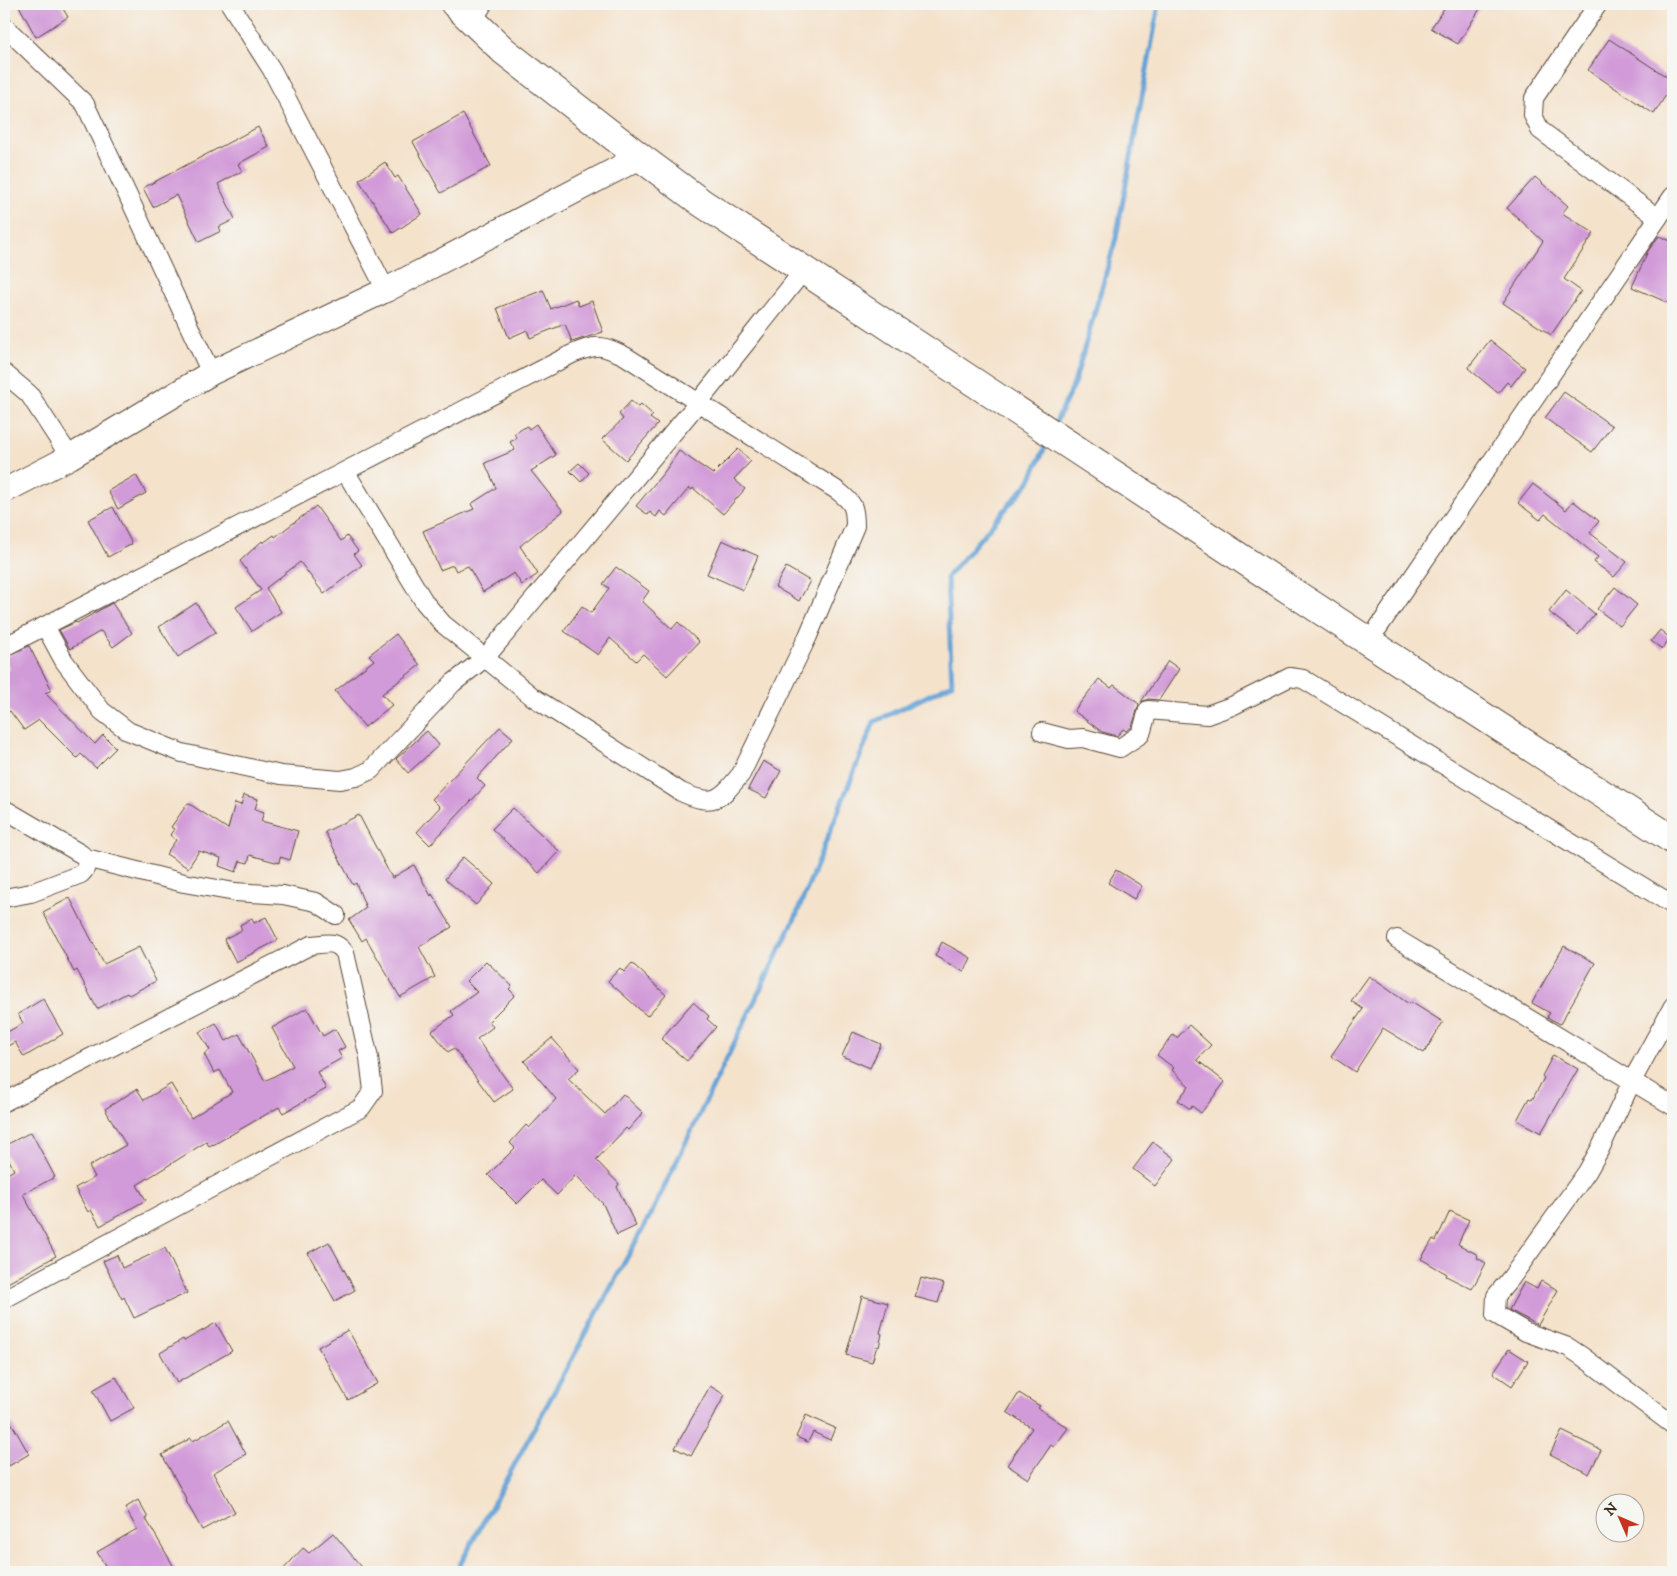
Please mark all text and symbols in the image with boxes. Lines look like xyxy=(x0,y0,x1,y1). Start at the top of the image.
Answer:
north arrow xyxy=(1594,1494,1644,1544)
text: N xyxy=(1601,1499,1622,1520)

